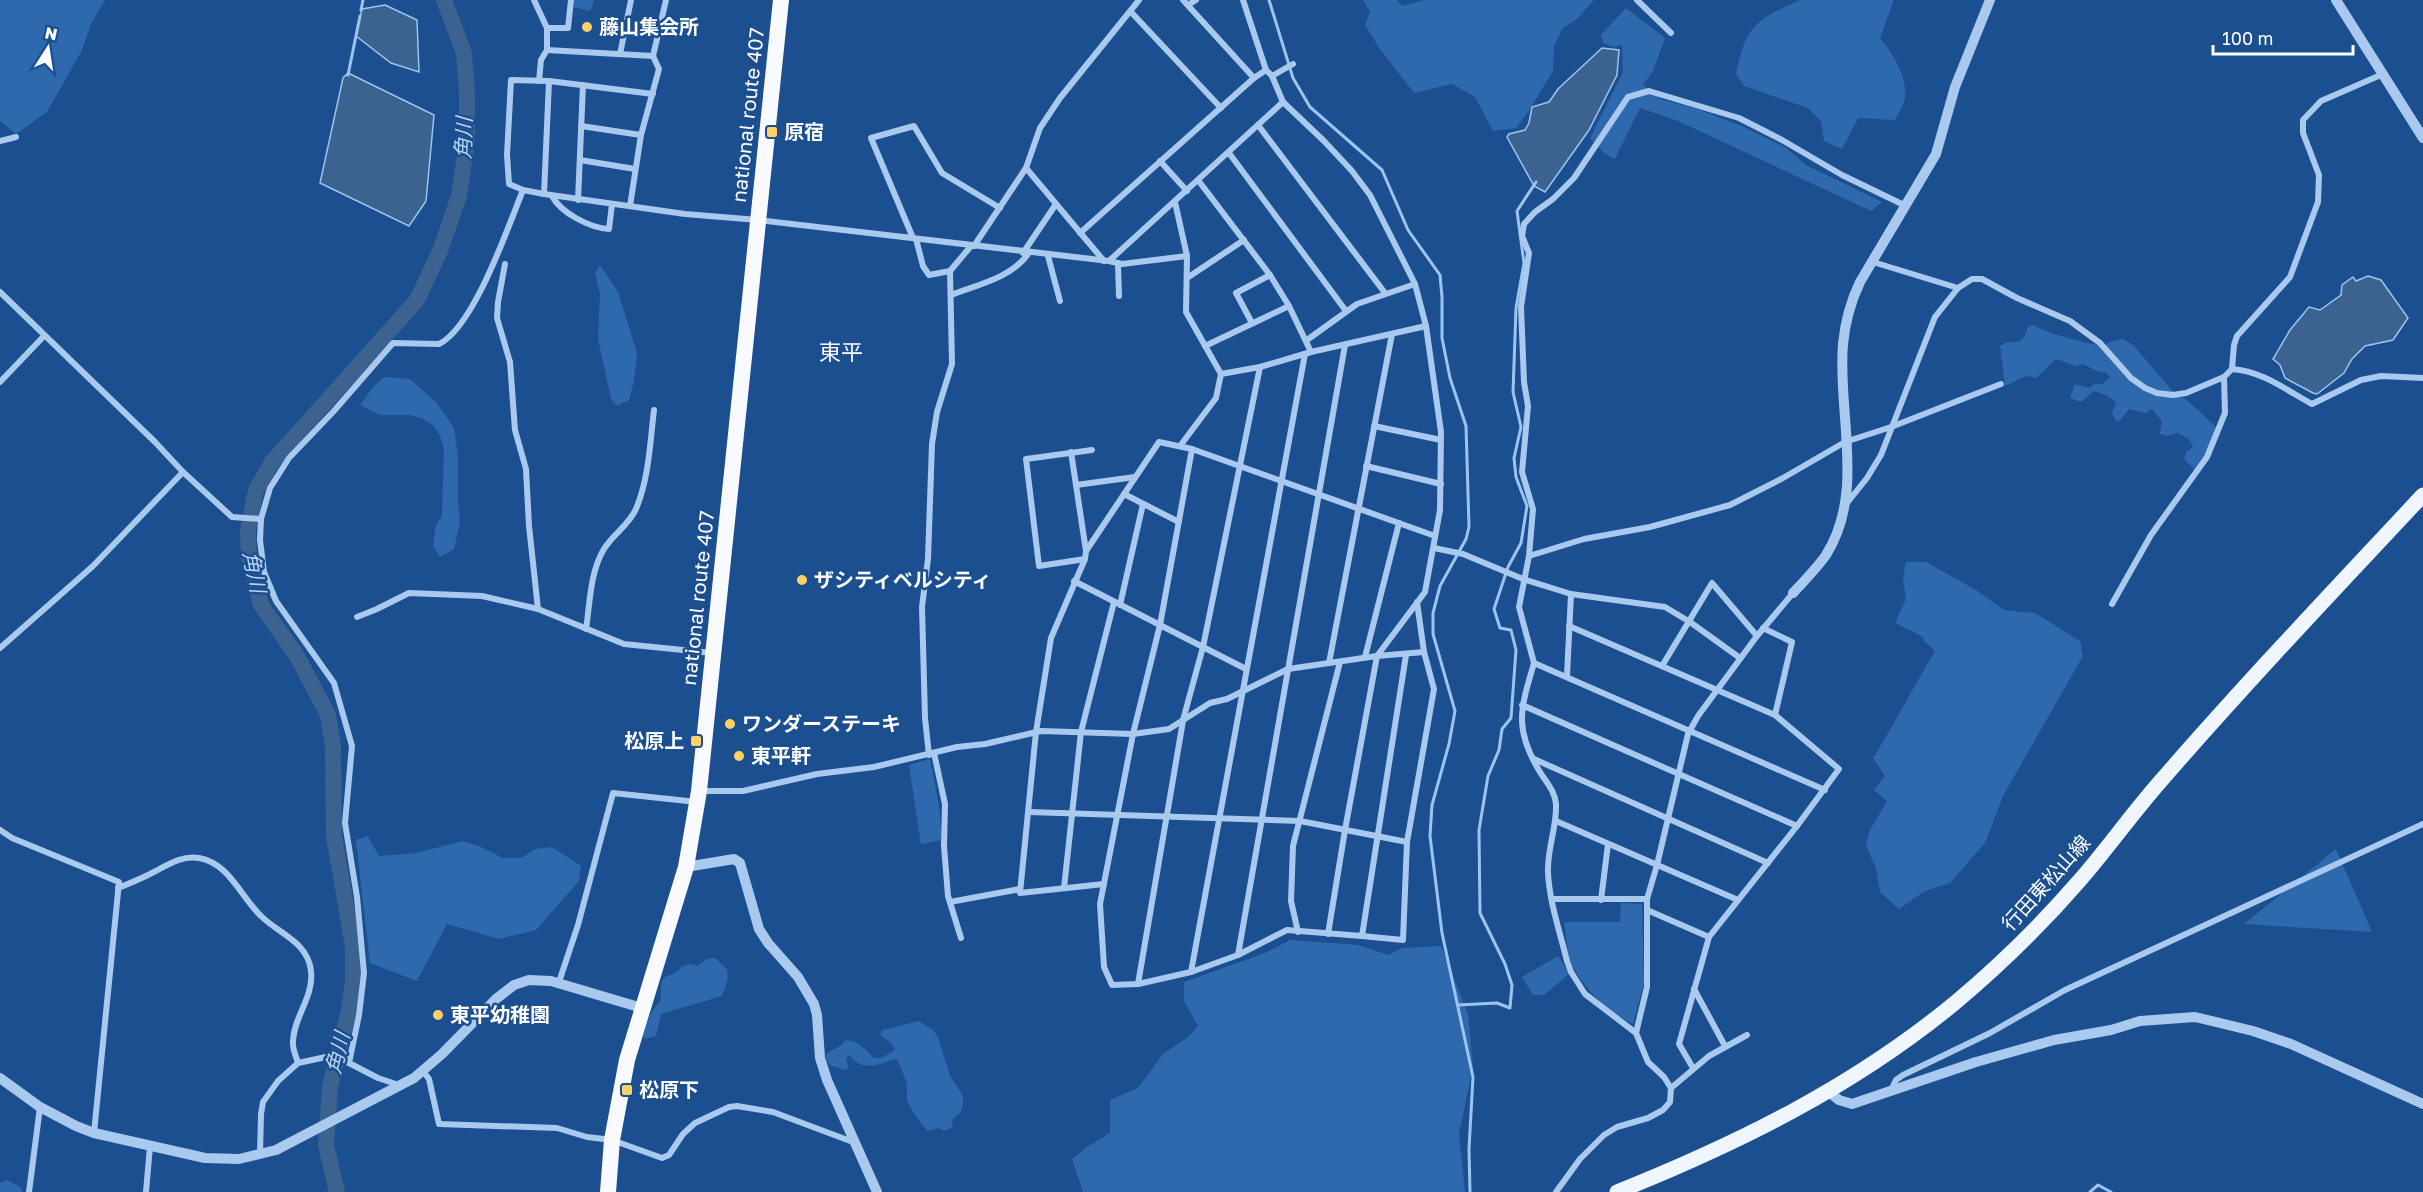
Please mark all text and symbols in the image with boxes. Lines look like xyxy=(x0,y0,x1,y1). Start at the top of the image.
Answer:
place label: 藤山集会所 xyxy=(599,14,699,38)
north arrow xyxy=(18,18,78,78)
scale bar xyxy=(2213,18,2352,56)
marker: 藤山集会所 xyxy=(580,20,594,34)
text: N xyxy=(43,22,59,44)
street label: national route 407 xyxy=(726,26,768,203)
text: 100 m xyxy=(2222,27,2273,49)
water label: 角川 xyxy=(449,115,477,159)
place label: 原宿 xyxy=(784,119,824,143)
marker: 原宿 xyxy=(765,125,779,139)
district label: 東平 xyxy=(819,338,863,365)
street label: national route 407 xyxy=(676,509,718,686)
water label: 角川 xyxy=(238,549,272,597)
place label: ザシティベルシティ xyxy=(814,567,992,591)
marker: ザシティベルシティ xyxy=(795,573,809,587)
place label: ワンダーステーキ xyxy=(742,711,901,735)
marker: ワンダーステーキ xyxy=(723,717,737,731)
place label: 松原上 xyxy=(624,728,684,752)
marker: 松原上 xyxy=(689,734,703,748)
place label: 東平軒 xyxy=(751,743,811,767)
marker: 東平軒 xyxy=(732,749,746,763)
street label: 行田東松山線 xyxy=(1996,830,2094,935)
place label: 東平幼稚園 xyxy=(450,1002,550,1026)
marker: 東平幼稚園 xyxy=(431,1008,445,1022)
water label: 角川 xyxy=(319,1027,355,1076)
place label: 松原下 xyxy=(639,1077,699,1101)
marker: 松原下 xyxy=(620,1083,634,1097)

